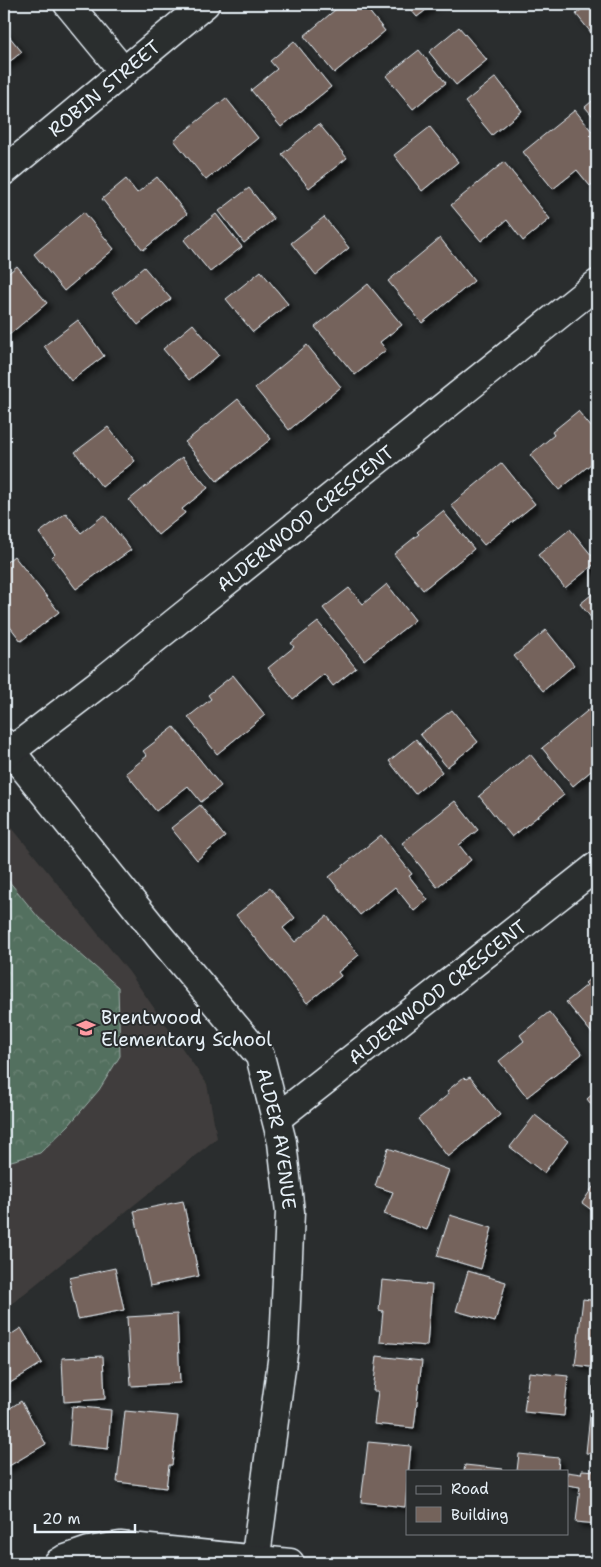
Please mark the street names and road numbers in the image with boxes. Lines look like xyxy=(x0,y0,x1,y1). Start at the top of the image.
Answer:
street label: ROBIN STREET xyxy=(43,34,166,142)
street label: ALDERWOOD CRESCENT xyxy=(211,439,399,597)
street label: ALDERWOOD CRESCENT xyxy=(343,914,532,1070)
street label: ALDER AVENUE xyxy=(251,1065,302,1211)

